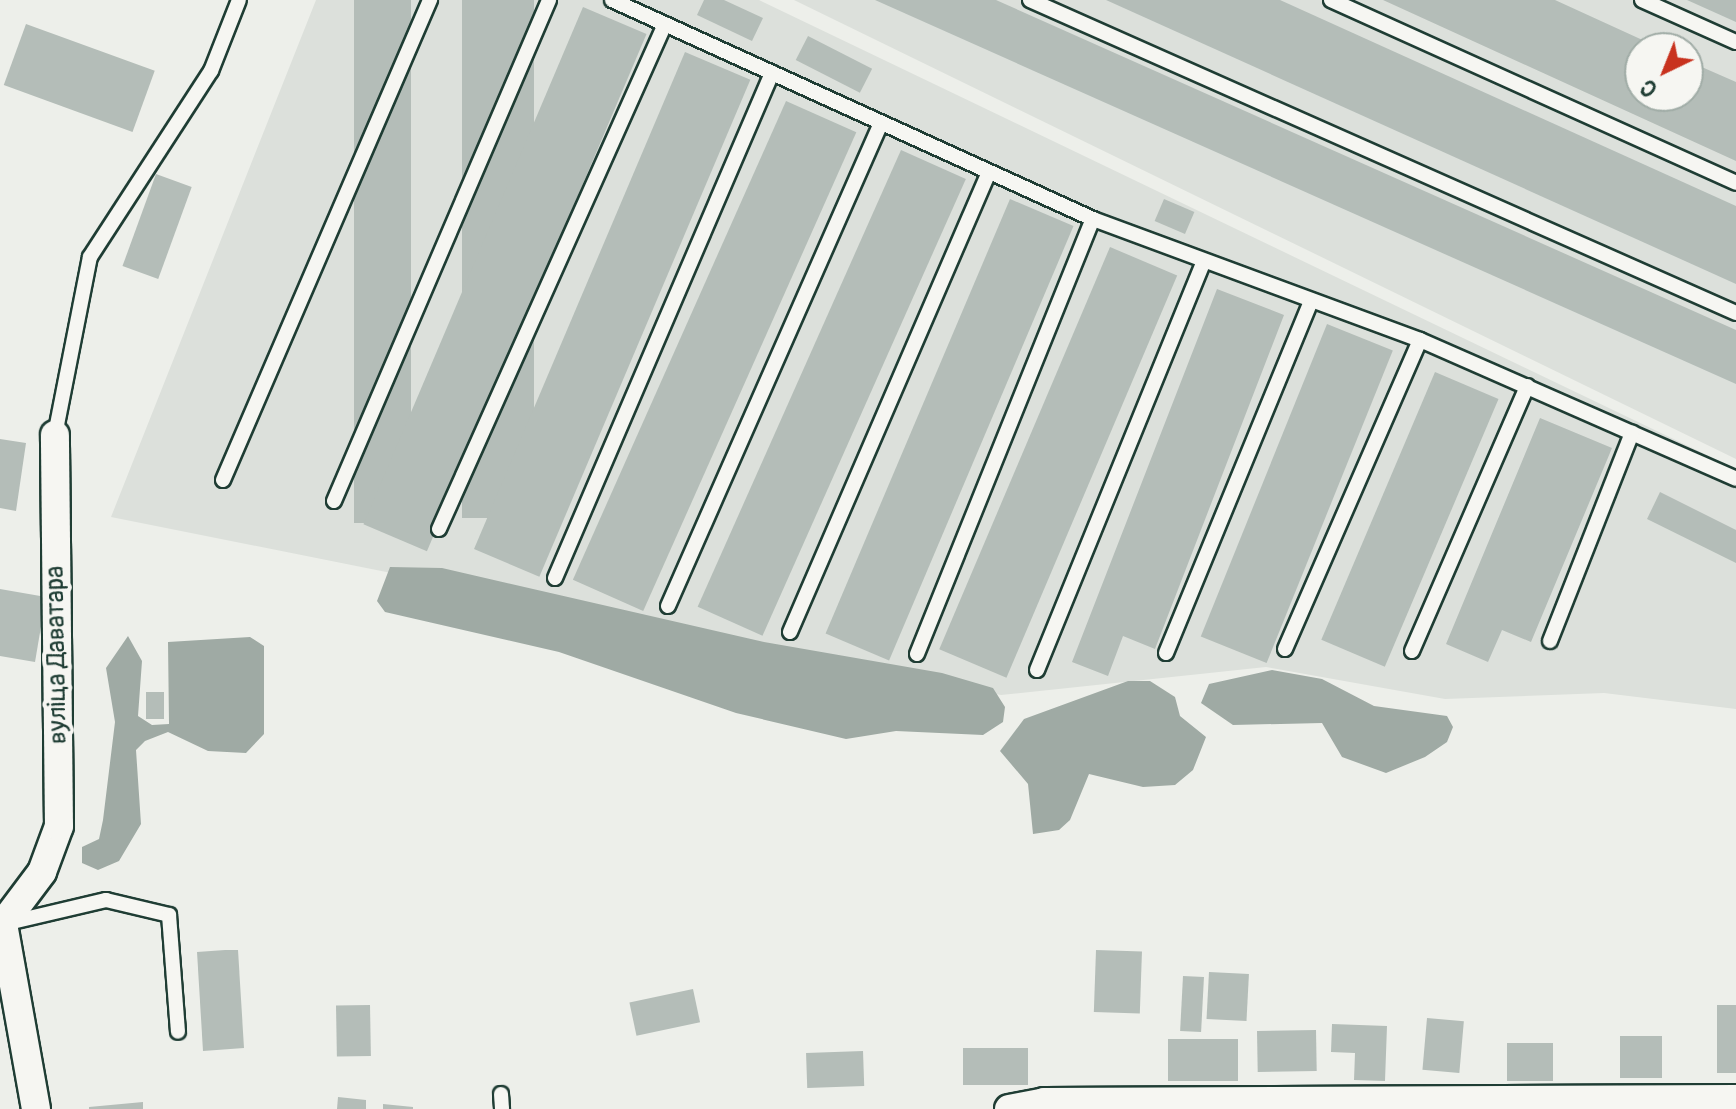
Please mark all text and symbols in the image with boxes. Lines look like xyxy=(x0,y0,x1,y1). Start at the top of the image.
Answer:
north arrow xyxy=(1624,32,1704,112)
text: С xyxy=(1634,73,1664,103)
street label: вуліца Даватара xyxy=(40,566,74,744)

